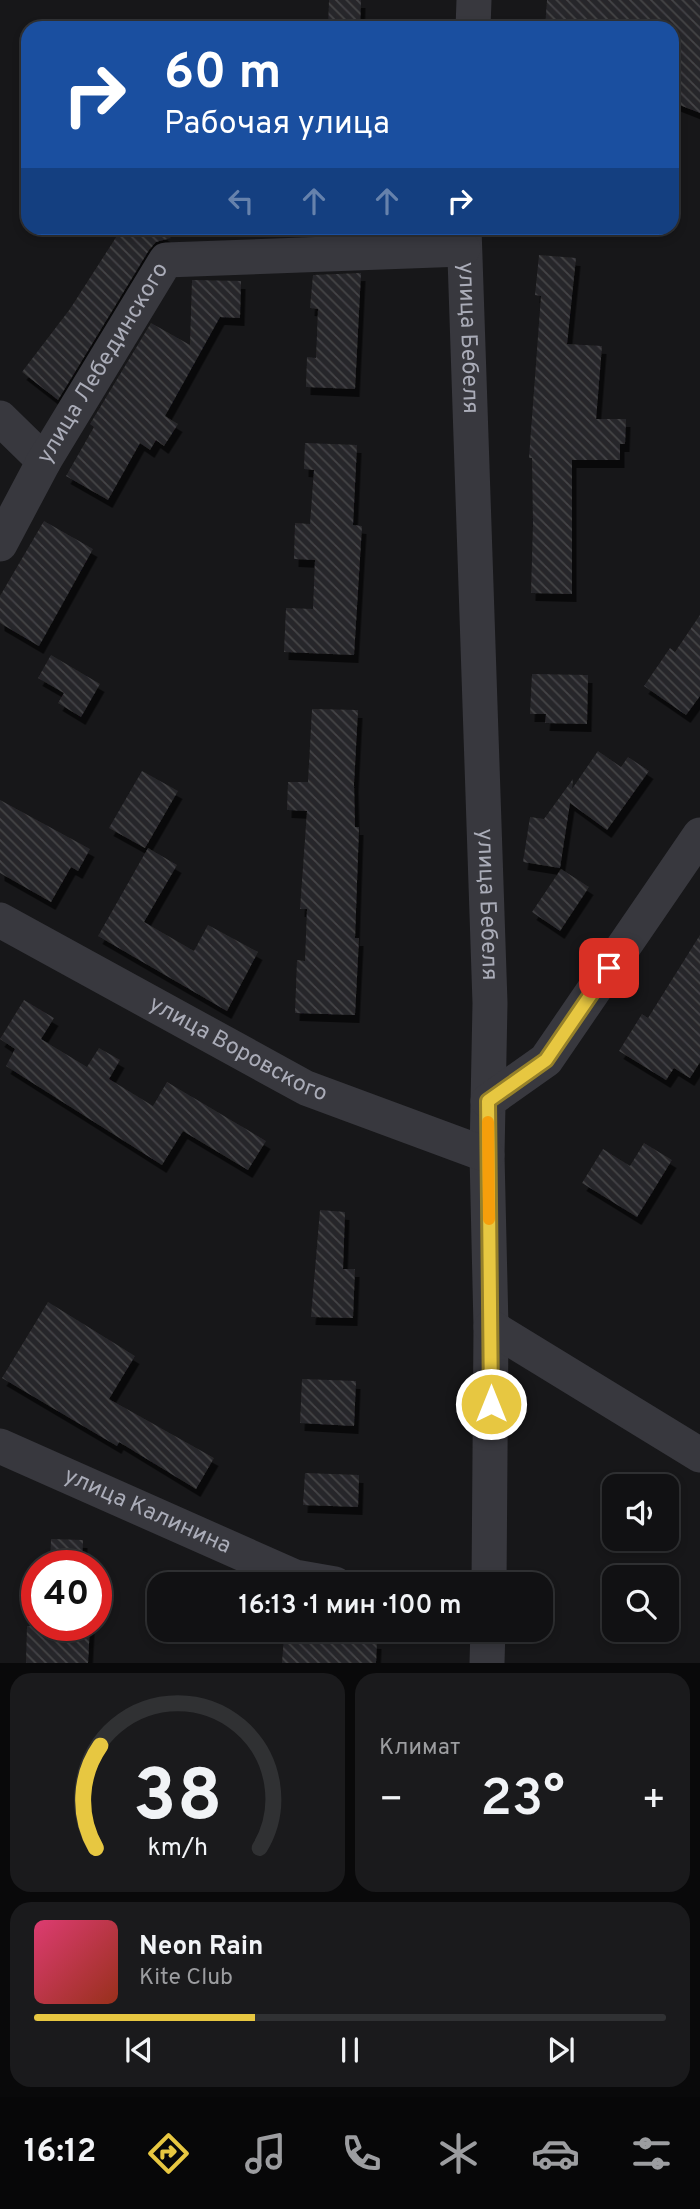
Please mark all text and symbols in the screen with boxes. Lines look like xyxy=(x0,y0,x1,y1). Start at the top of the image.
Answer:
text: 60 m xyxy=(164,44,282,106)
icon: right xyxy=(49,49,140,140)
text: Рабочая улица xyxy=(164,105,390,145)
icon: left xyxy=(222,182,260,220)
icon: ahead xyxy=(295,182,333,220)
icon: ahead xyxy=(368,182,406,220)
icon: right xyxy=(441,182,479,220)
street label: улица Лебединского xyxy=(31,257,175,470)
street label: улица Бебеля xyxy=(451,262,485,414)
street label: улица Бебеля xyxy=(470,828,504,981)
pin xyxy=(579,938,639,998)
icon: arrive xyxy=(590,949,628,987)
street label: улица Воровского xyxy=(143,990,331,1109)
position arrow xyxy=(454,1367,528,1441)
street label: улица Калинина xyxy=(59,1462,235,1561)
map controls xyxy=(602,1474,679,1642)
button: sound xyxy=(602,1474,679,1551)
speed limit sign: 40 xyxy=(21,1550,112,1641)
button: search xyxy=(602,1565,679,1642)
text: 16:13 · 1 мин · 100 m xyxy=(239,1590,461,1623)
text: Климат xyxy=(379,1734,460,1763)
text: 38 xyxy=(133,1755,222,1847)
text: 23° xyxy=(480,1768,565,1834)
text: − xyxy=(379,1777,404,1826)
text: + xyxy=(641,1777,666,1826)
text: km/h xyxy=(147,1833,208,1865)
text: Neon Rain xyxy=(139,1931,264,1964)
text: Kite Club xyxy=(139,1964,233,1993)
icon: previous xyxy=(120,2031,158,2069)
icon: pause xyxy=(331,2031,369,2069)
icon: next xyxy=(542,2031,580,2069)
icon: directions xyxy=(144,2129,193,2178)
icon: music xyxy=(241,2129,290,2178)
icon: phone xyxy=(337,2129,386,2178)
icon: climate xyxy=(434,2129,483,2178)
icon: car xyxy=(531,2129,580,2178)
icon: filters xyxy=(627,2129,676,2178)
text: 16:12 xyxy=(24,2133,96,2173)

